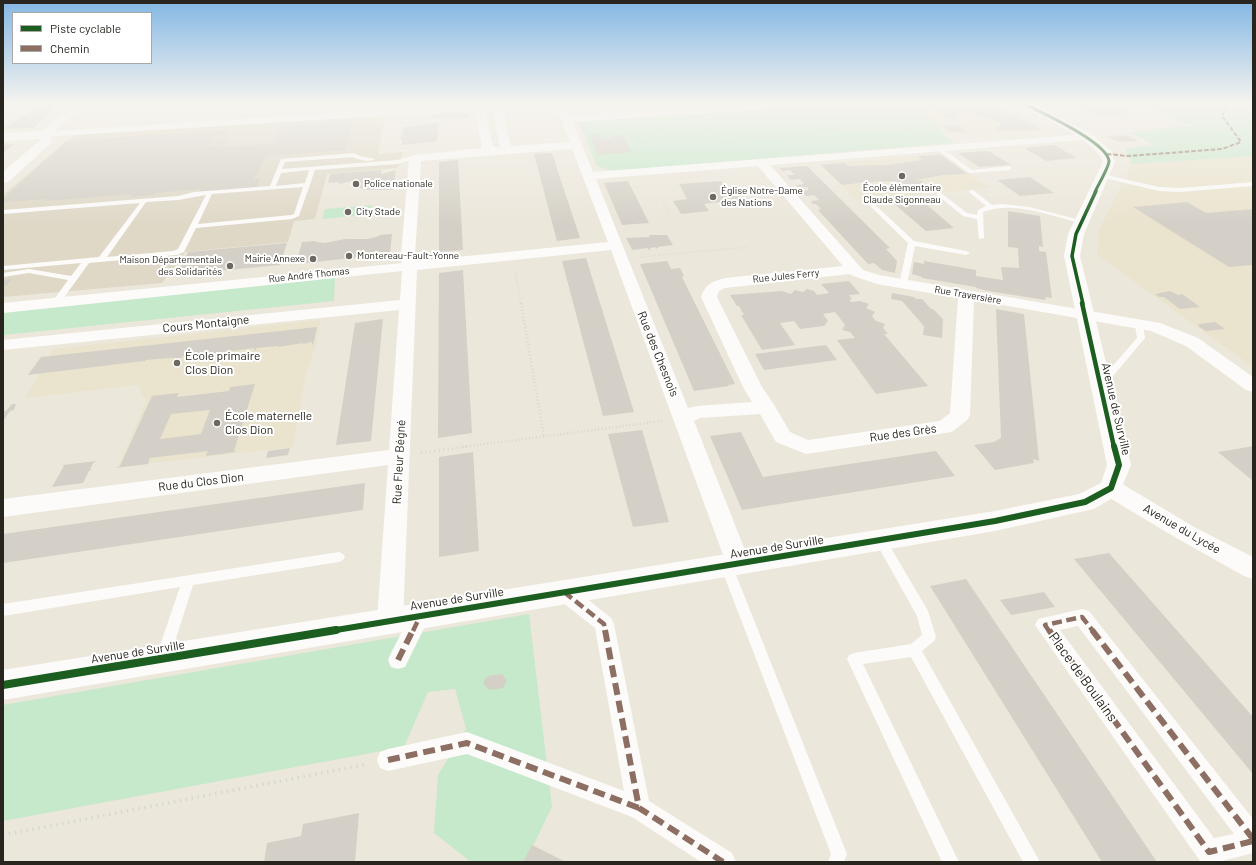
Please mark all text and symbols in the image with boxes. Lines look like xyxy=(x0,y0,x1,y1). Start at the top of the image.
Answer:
legend xyxy=(12,12,152,64)
text: Piste cyclable xyxy=(50,21,121,35)
text: Chemin xyxy=(50,41,90,55)
marker: École élémentaire Claude Sigonneau xyxy=(897,171,907,181)
place label: Police nationale xyxy=(364,178,433,190)
marker: Police nationale xyxy=(351,179,361,189)
place label: École élémentaire Claude Sigonneau xyxy=(863,182,941,206)
place label: Église Notre-Dame des Nations xyxy=(721,185,803,208)
marker: Église Notre-Dame des Nations xyxy=(708,192,718,202)
place label: City Stade xyxy=(356,206,400,218)
marker: City Stade xyxy=(343,207,353,217)
place label: Montereau-Fault-Yonne xyxy=(357,250,459,262)
marker: Montereau-Fault-Yonne xyxy=(344,251,354,261)
place label: Mairie Annexe xyxy=(245,253,305,265)
place label: Maison Départementale des Solidarités xyxy=(120,254,222,278)
marker: Mairie Annexe xyxy=(308,254,318,264)
marker: Maison Départementale des Solidarités xyxy=(225,261,235,271)
street label: Rue André Thomas xyxy=(268,265,350,285)
street label: Rue Jules Ferry xyxy=(752,267,820,285)
street label: Rue Traversière xyxy=(934,283,1002,307)
street label: Rue des Chesnois xyxy=(634,309,682,399)
street label: Cours Montaigne xyxy=(162,312,250,336)
place label: École primaire Clos Dion xyxy=(185,349,260,377)
marker: École primaire Clos Dion xyxy=(172,358,182,368)
street label: Avenue de Surville xyxy=(1098,361,1134,457)
place label: École maternelle Clos Dion xyxy=(225,409,312,437)
marker: École maternelle Clos Dion xyxy=(212,418,222,428)
street label: Rue Fleur Bégné xyxy=(390,419,408,505)
street label: Rue des Grès xyxy=(869,421,937,445)
street label: Rue du Clos Dion xyxy=(157,470,245,494)
street label: Avenue du Lycée xyxy=(1141,501,1223,557)
street label: Avenue de Surville xyxy=(729,532,825,562)
street label: Avenue de Surville xyxy=(409,584,505,614)
street label: Place de Boulains xyxy=(1045,629,1121,725)
street label: Avenue de Surville xyxy=(90,637,186,667)

